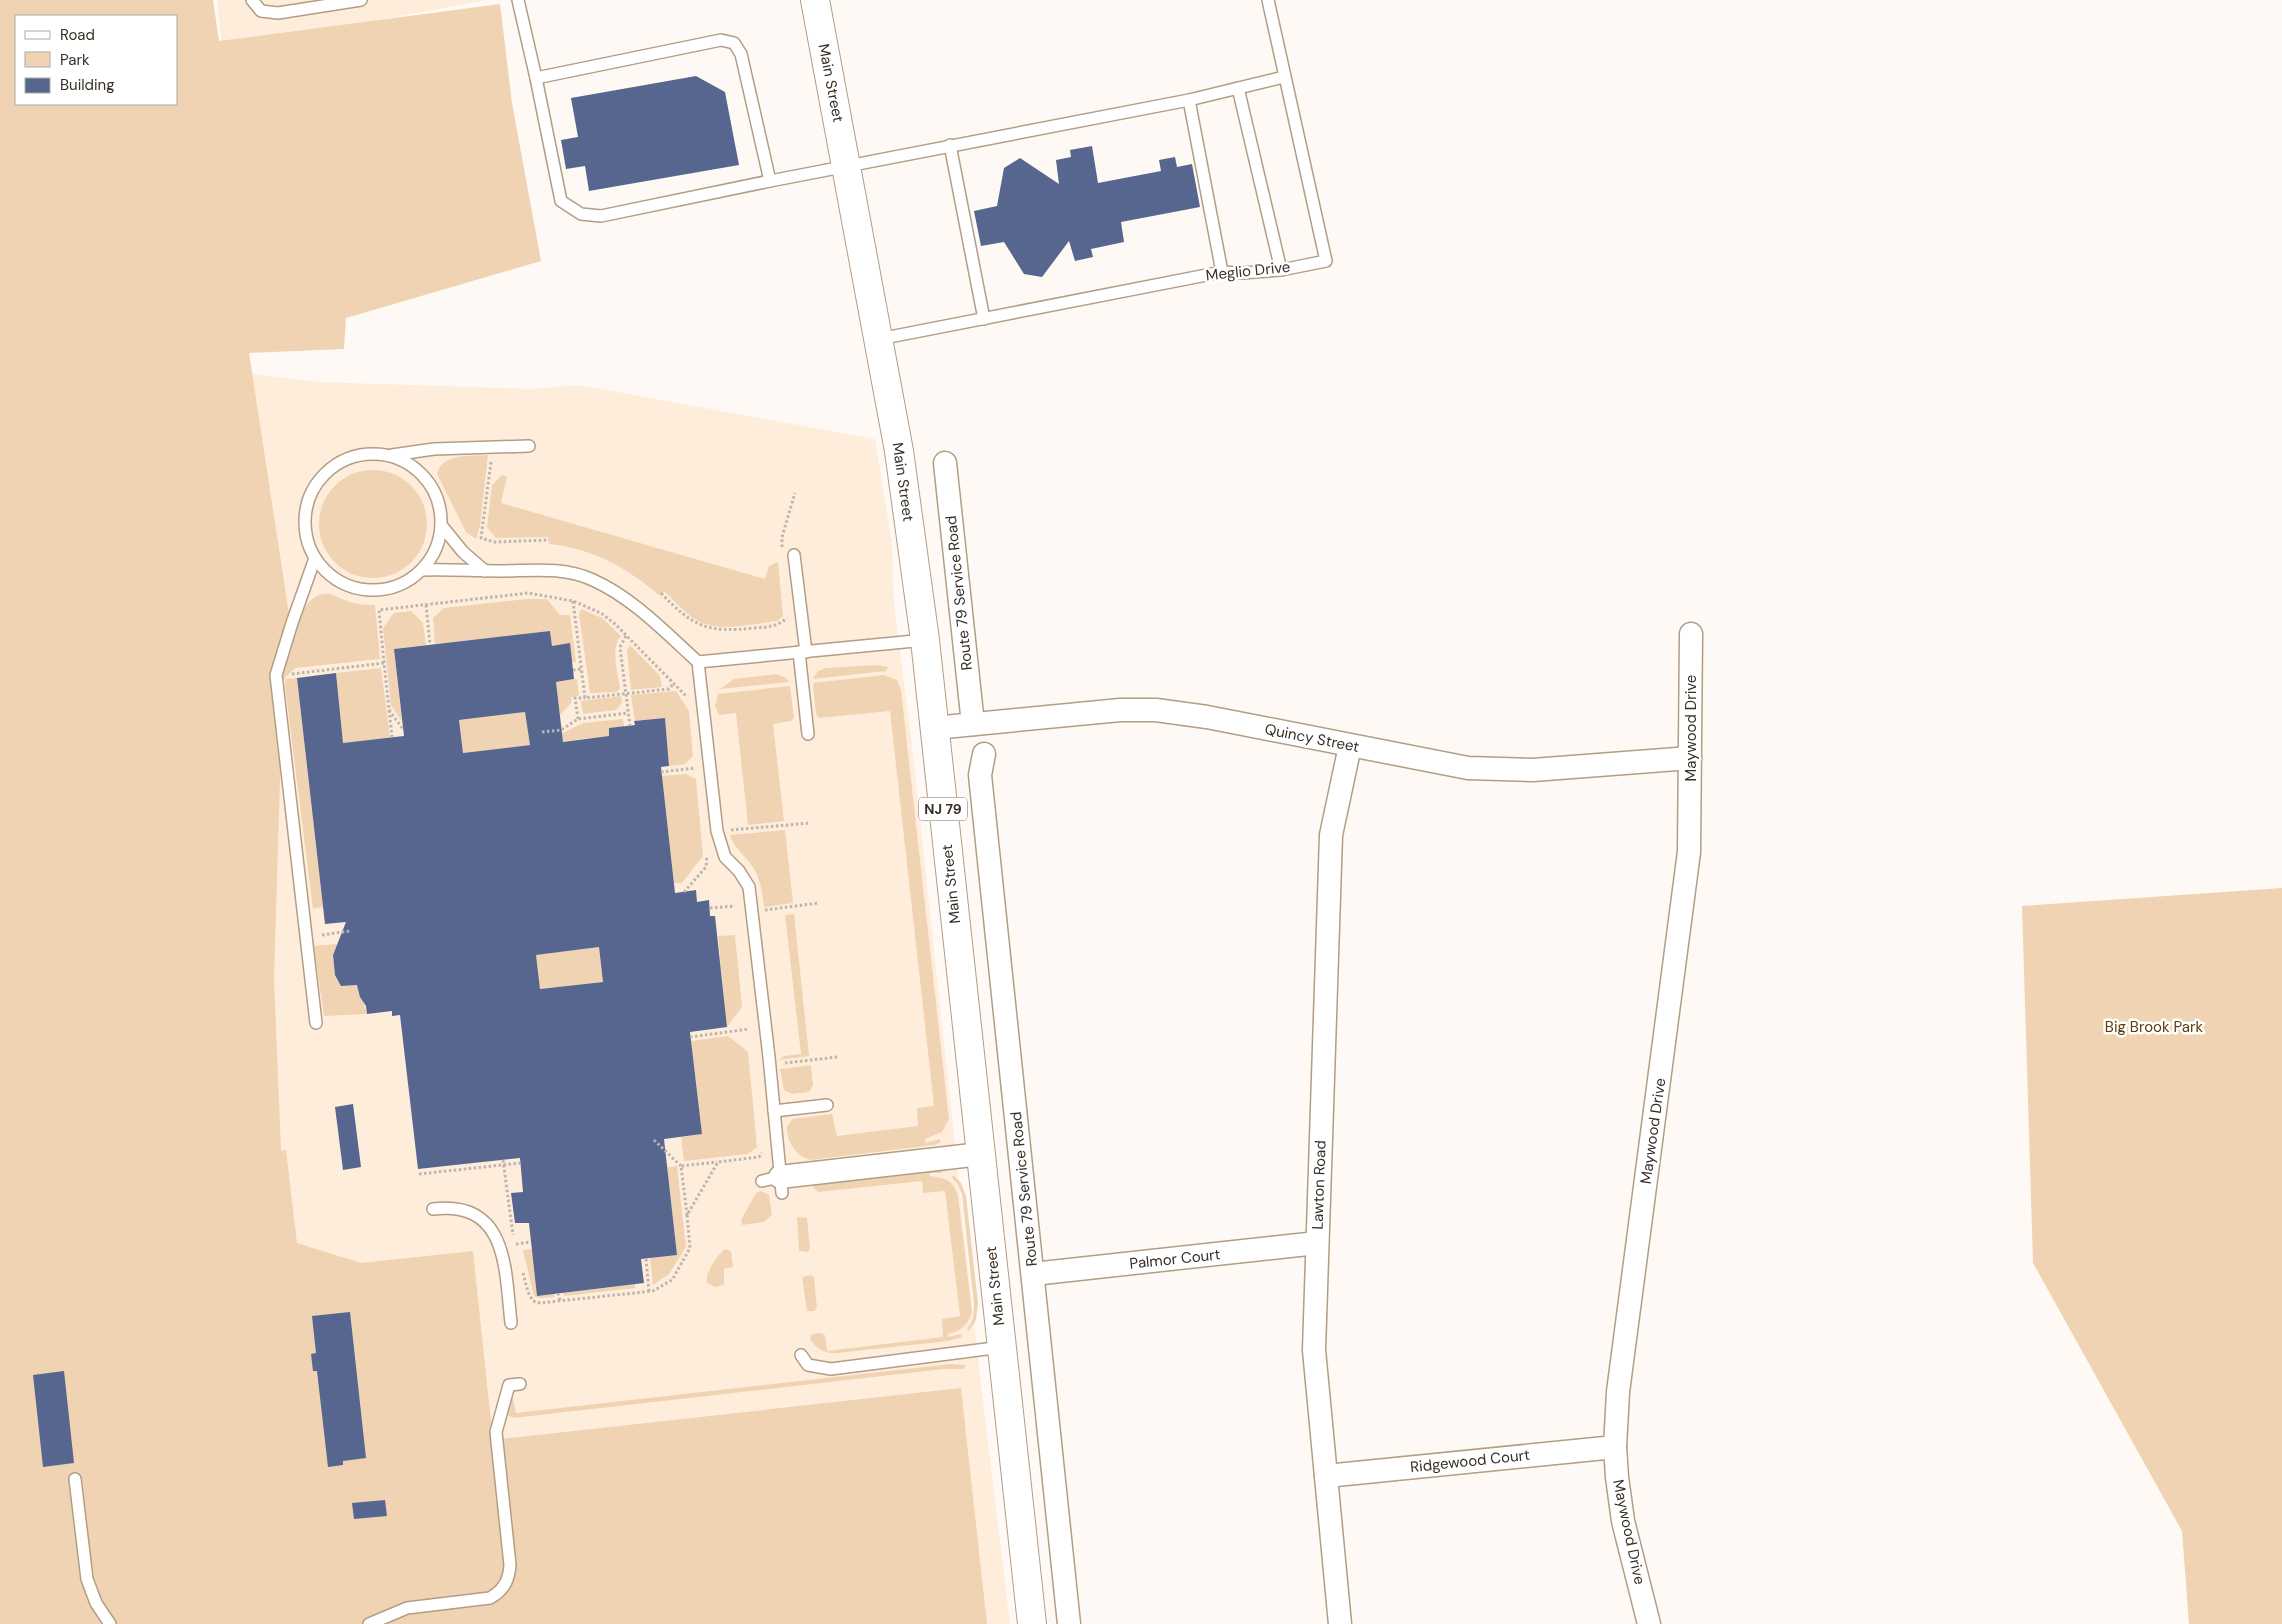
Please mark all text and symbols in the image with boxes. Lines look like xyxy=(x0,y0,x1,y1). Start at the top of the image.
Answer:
legend xyxy=(15,15,178,105)
text: Road xyxy=(60,25,95,45)
street label: Main Street xyxy=(814,42,848,124)
text: Park xyxy=(60,50,90,70)
text: Building xyxy=(60,75,115,95)
street label: Meglio Drive xyxy=(1205,257,1291,285)
street label: Main Street xyxy=(888,441,918,523)
street label: Route 79 Service Road xyxy=(941,515,977,671)
street label: Maywood Drive xyxy=(1681,675,1701,781)
street label: Quincy Street xyxy=(1263,719,1361,757)
road number: NJ 79 xyxy=(919,798,967,821)
street label: Main Street xyxy=(937,843,965,925)
park label: Big Brook Park xyxy=(2105,1017,2204,1037)
street label: Maywood Drive xyxy=(1636,1077,1670,1185)
street label: Route 79 Service Road xyxy=(1006,1111,1042,1267)
street label: Lawton Road xyxy=(1307,1140,1331,1230)
street label: Palmor Court xyxy=(1129,1244,1222,1274)
street label: Main Street xyxy=(981,1245,1009,1327)
street label: Ridgewood Court xyxy=(1409,1445,1531,1477)
street label: Maywood Drive xyxy=(1608,1478,1650,1586)

